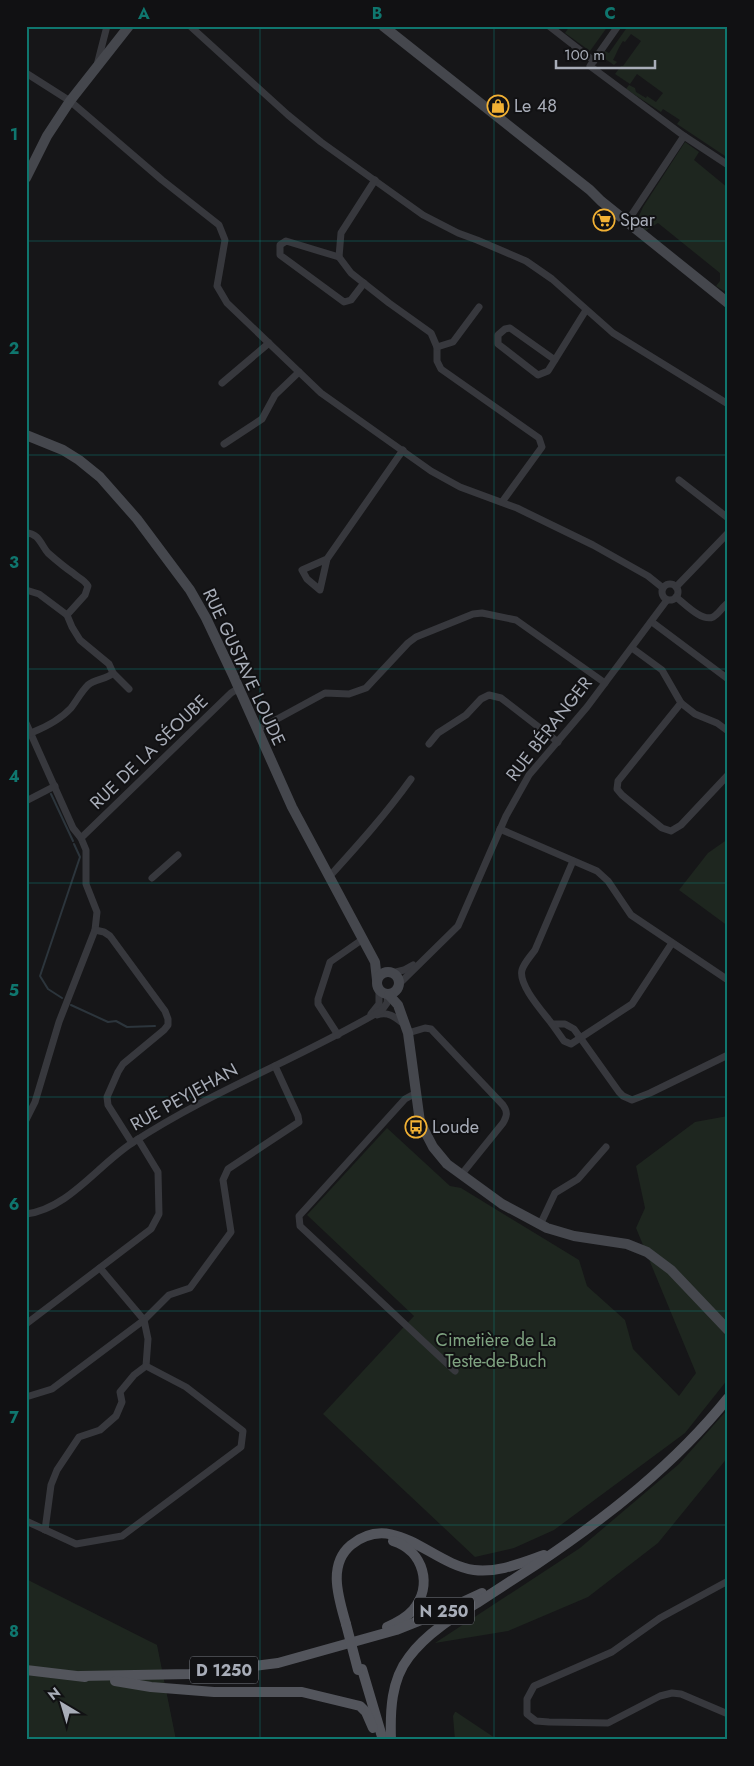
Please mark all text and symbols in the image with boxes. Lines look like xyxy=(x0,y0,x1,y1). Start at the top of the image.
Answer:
text: A xyxy=(137,2,150,25)
text: B xyxy=(372,2,382,25)
text: C xyxy=(604,2,616,25)
scale bar xyxy=(556,38,655,70)
text: 100 m xyxy=(564,44,605,66)
place label: Le 48 xyxy=(514,93,557,119)
shop icon: Le 48 xyxy=(486,94,510,118)
text: 1 xyxy=(10,123,18,146)
place label: Spar xyxy=(620,207,656,233)
supermarket icon: Spar xyxy=(592,208,616,232)
text: 2 xyxy=(9,337,19,360)
text: 3 xyxy=(9,551,19,574)
street label: RUE GUSTAVE LOUDE xyxy=(196,584,292,750)
street label: RUE BÉRANGER xyxy=(500,671,598,787)
street label: RUE DE LA SÉOUBE xyxy=(84,689,214,815)
text: 4 xyxy=(8,765,20,788)
text: 5 xyxy=(9,979,19,1002)
street label: RUE PEYJEHAN xyxy=(125,1057,243,1137)
place label: Loude xyxy=(432,1114,479,1140)
bus stop icon: Loude xyxy=(404,1115,428,1139)
text: 6 xyxy=(9,1193,19,1216)
park label: Cimetière de La Teste-de-Buch xyxy=(436,1327,556,1374)
text: 7 xyxy=(9,1406,19,1429)
road number: N 250 xyxy=(414,1598,474,1624)
text: 8 xyxy=(9,1620,19,1643)
road number: D 1250 xyxy=(190,1656,258,1684)
north arrow xyxy=(38,1678,88,1728)
text: N xyxy=(43,1682,65,1705)

